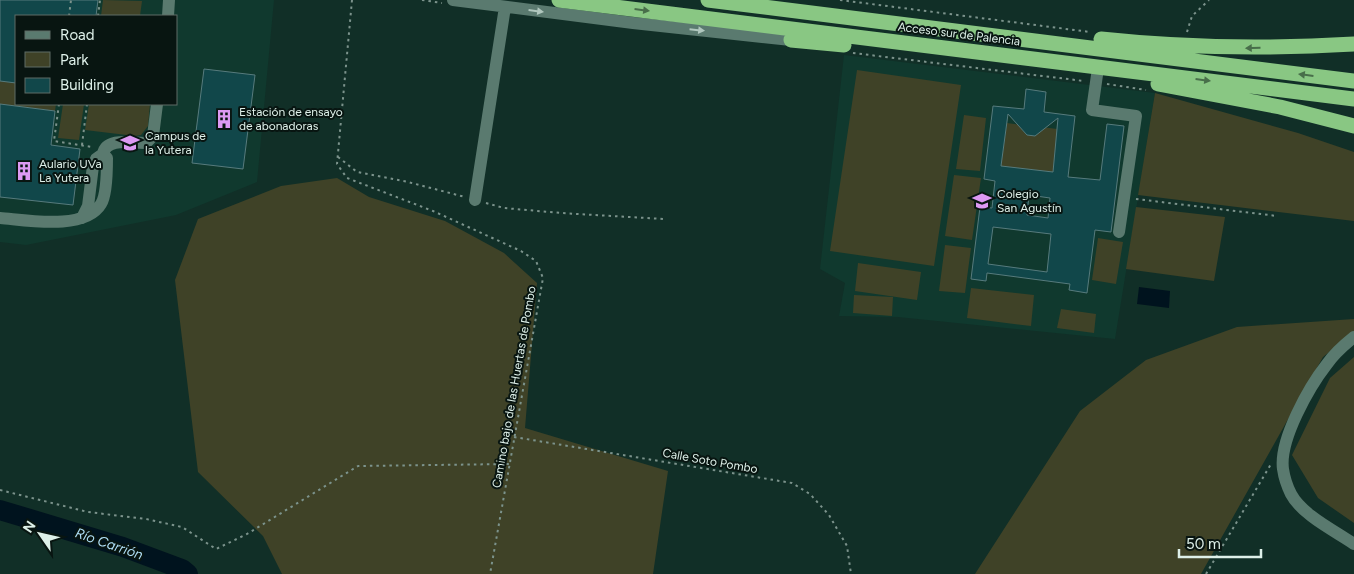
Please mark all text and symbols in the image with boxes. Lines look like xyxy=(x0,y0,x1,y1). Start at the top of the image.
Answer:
one-way arrow xyxy=(635,6,651,14)
one-way arrow xyxy=(528,7,544,15)
legend xyxy=(15,15,178,105)
street label: Acceso sur de Palencia xyxy=(897,20,1021,48)
text: Road xyxy=(60,26,95,44)
one-way arrow xyxy=(689,26,705,34)
one-way arrow xyxy=(1245,44,1261,52)
text: Park xyxy=(60,51,89,69)
one-way arrow xyxy=(1297,71,1313,79)
text: Building xyxy=(60,76,114,94)
one-way arrow xyxy=(1195,76,1211,84)
place label: Estación de ensayo de abonadoras xyxy=(239,105,343,133)
building icon: Estación de ensayo de abonadoras xyxy=(213,108,235,130)
place label: Campus de la Yutera xyxy=(145,129,206,157)
school or university icon: Campus de la Yutera xyxy=(119,132,141,154)
place label: Aulario UVa La Yutera xyxy=(39,157,102,185)
building icon: Aulario UVa La Yutera xyxy=(13,160,35,182)
place label: Colegio San Agustín xyxy=(997,187,1062,215)
school or university icon: Colegio San Agustín xyxy=(971,190,993,212)
street label: Camino bajo de las Huertas de Pombo xyxy=(489,285,539,489)
street label: Calle Soto Pombo xyxy=(661,446,759,476)
north arrow xyxy=(15,509,65,559)
text: N xyxy=(20,518,40,536)
water label: Río Carrión xyxy=(73,524,145,564)
scale bar xyxy=(1179,526,1262,558)
text: 50 m xyxy=(1186,535,1221,553)

